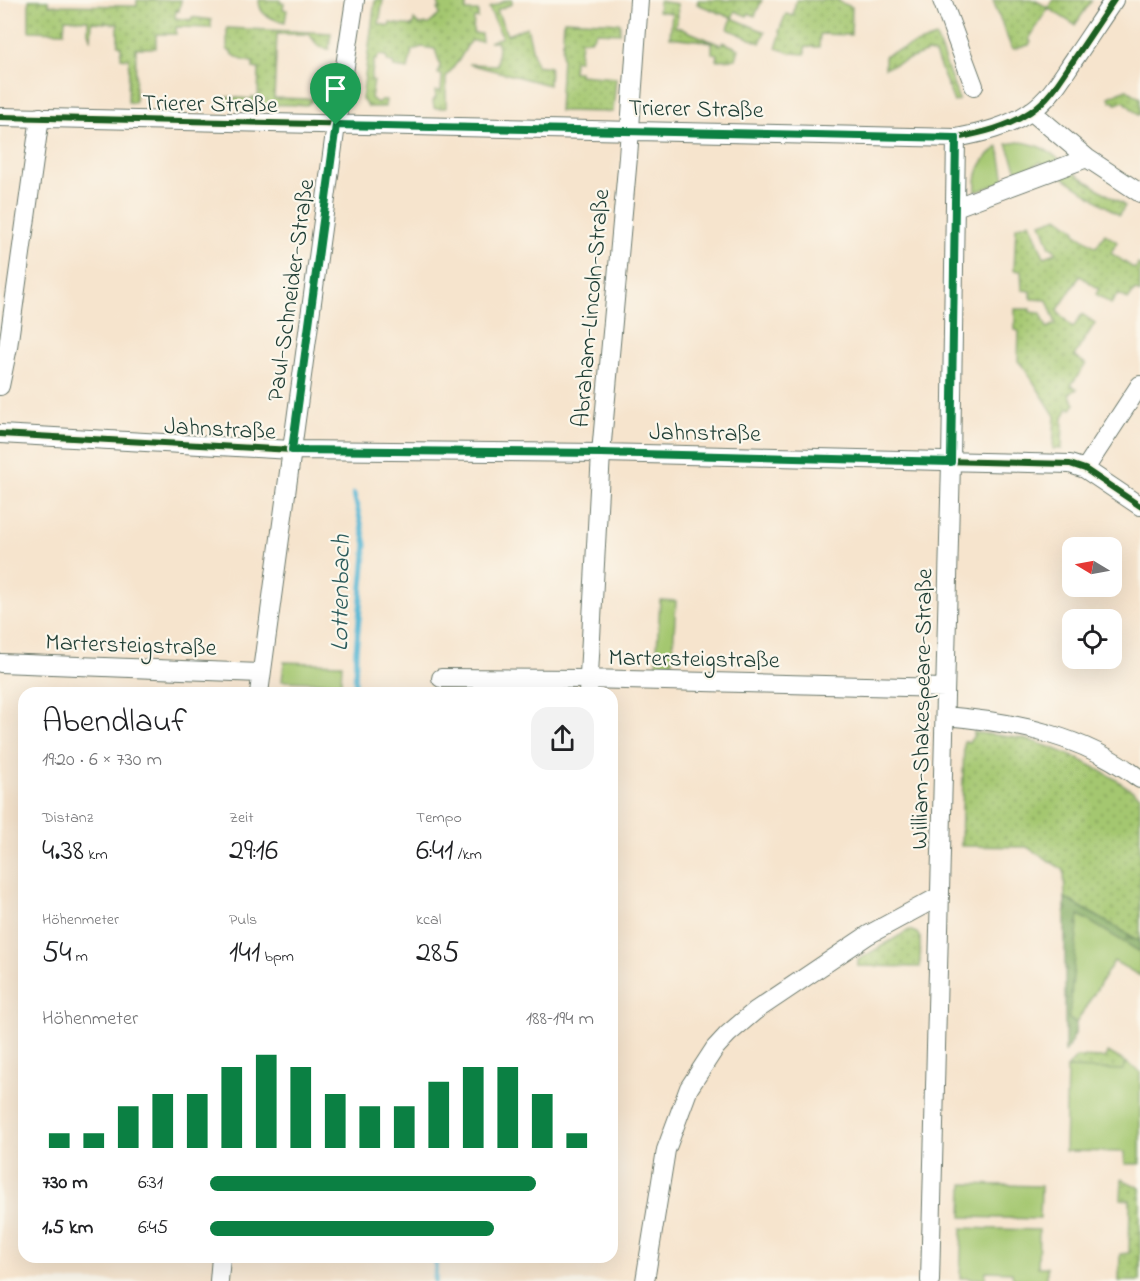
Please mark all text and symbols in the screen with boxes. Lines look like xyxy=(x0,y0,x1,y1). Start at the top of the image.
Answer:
pin xyxy=(310,63,361,125)
icon: arrive xyxy=(319,72,352,105)
street label: Trierer Straße xyxy=(142,87,278,124)
street label: Trierer Straße xyxy=(628,92,764,129)
street label: Paul-Schneider-Straße xyxy=(260,177,325,404)
street label: Abraham-Lincoln-Straße xyxy=(565,187,620,429)
street label: Jahnstraße xyxy=(163,410,277,451)
street label: Jahnstraße xyxy=(649,416,761,453)
water label: Lottenbach xyxy=(322,534,362,652)
north arrow xyxy=(1062,537,1122,597)
map controls xyxy=(1062,537,1122,669)
street label: William-Shakespeare-Straße xyxy=(904,568,943,850)
button: locate xyxy=(1062,609,1122,669)
street label: Martersteigstraße xyxy=(45,626,217,667)
street label: Martersteigstraße xyxy=(608,642,780,679)
text: Abendlauf xyxy=(42,699,187,747)
button: share xyxy=(531,707,594,770)
text: 19:20 · 6 × 730 m xyxy=(42,746,162,775)
text: Distanz xyxy=(42,806,93,830)
text: Zeit xyxy=(229,806,254,830)
text: Tempo xyxy=(416,806,462,830)
text: 4.38 xyxy=(42,830,84,874)
text: 29:16 xyxy=(229,830,278,874)
text: 6:41 xyxy=(416,830,454,874)
text: km xyxy=(84,843,108,867)
text: /km xyxy=(454,843,482,867)
text: Höhenmeter xyxy=(42,908,119,932)
text: Puls xyxy=(229,908,257,932)
text: kcal xyxy=(416,908,441,932)
text: 54 xyxy=(42,932,72,976)
text: 141 xyxy=(229,932,260,976)
text: 285 xyxy=(416,932,459,976)
text: m xyxy=(72,945,88,969)
text: bpm xyxy=(260,945,294,969)
text: Höhenmeter xyxy=(42,1005,138,1034)
text: 188–194 m xyxy=(526,1005,594,1034)
text: 730 m xyxy=(42,1169,88,1198)
text: 6:31 xyxy=(138,1169,163,1198)
text: 1.5 km xyxy=(42,1214,93,1243)
text: 6:45 xyxy=(138,1214,168,1243)

